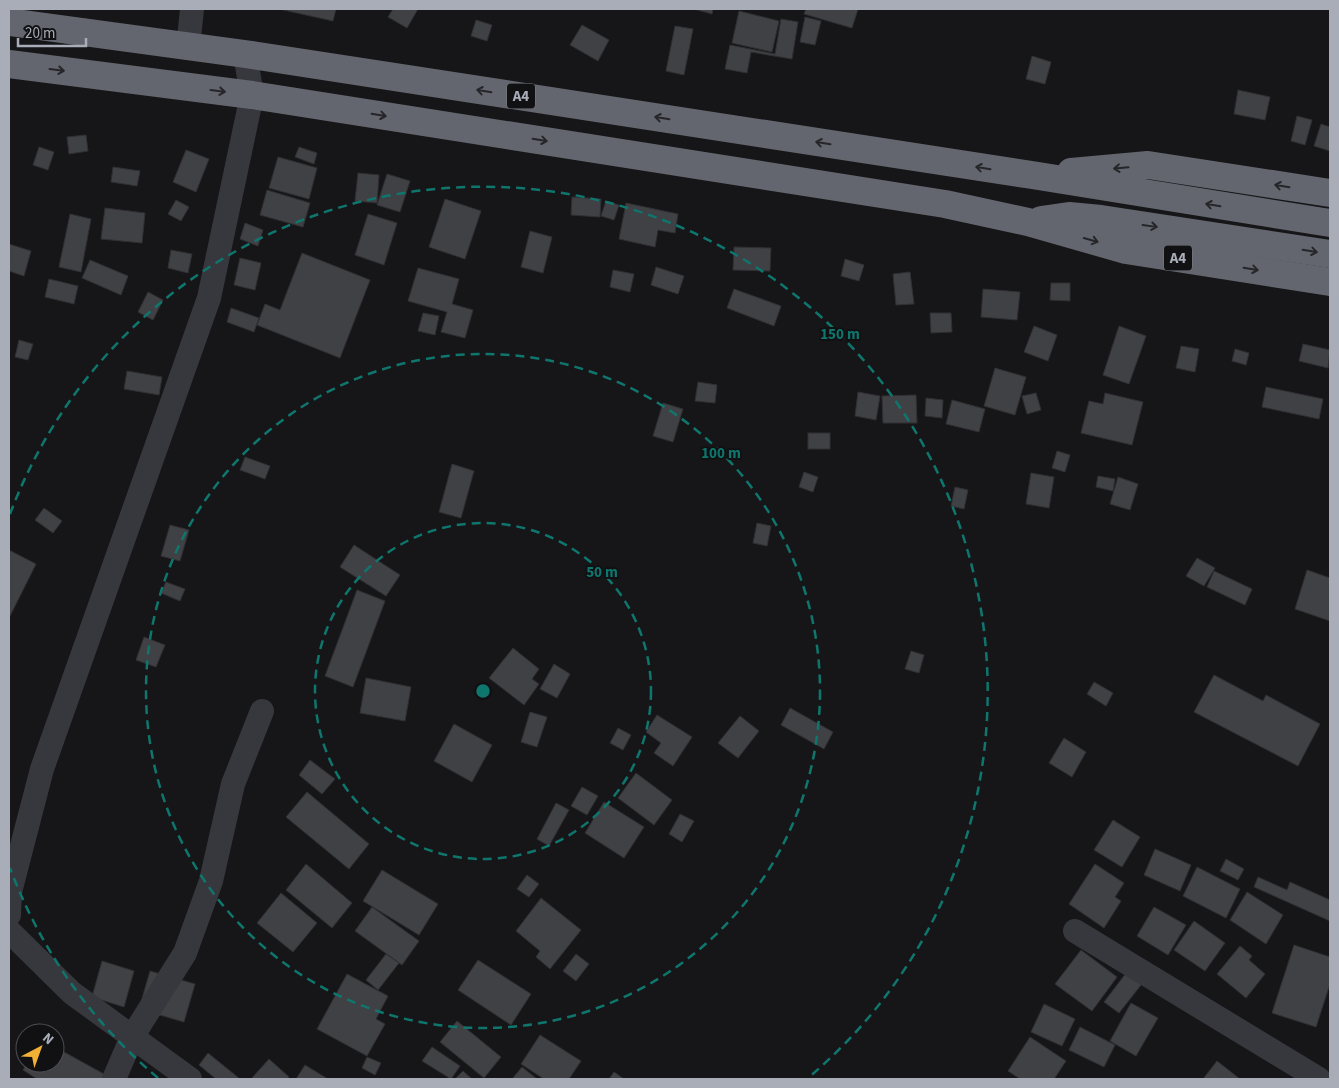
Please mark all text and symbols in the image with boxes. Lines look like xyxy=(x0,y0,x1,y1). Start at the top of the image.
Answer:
scale bar xyxy=(18,15,85,47)
text: 20 m xyxy=(25,23,55,44)
one-way arrow xyxy=(49,65,65,75)
road number: A4 xyxy=(507,84,535,108)
one-way arrow xyxy=(477,85,493,95)
one-way arrow xyxy=(210,86,226,96)
one-way arrow xyxy=(371,110,387,120)
one-way arrow xyxy=(655,113,671,123)
one-way arrow xyxy=(531,135,547,145)
one-way arrow xyxy=(815,138,831,148)
one-way arrow xyxy=(976,162,992,172)
one-way arrow xyxy=(1113,163,1129,172)
one-way arrow xyxy=(1274,180,1290,190)
one-way arrow xyxy=(1205,200,1221,210)
one-way arrow xyxy=(1141,221,1157,231)
one-way arrow xyxy=(1083,236,1099,246)
road number: A4 xyxy=(1164,246,1192,270)
one-way arrow xyxy=(1302,246,1318,256)
one-way arrow xyxy=(1243,265,1259,275)
text: 150 m xyxy=(820,324,860,345)
text: 100 m xyxy=(701,443,741,464)
text: 50 m xyxy=(586,562,618,583)
centre of rings xyxy=(474,682,492,700)
north arrow xyxy=(15,1023,65,1073)
text: N xyxy=(38,1028,58,1050)

